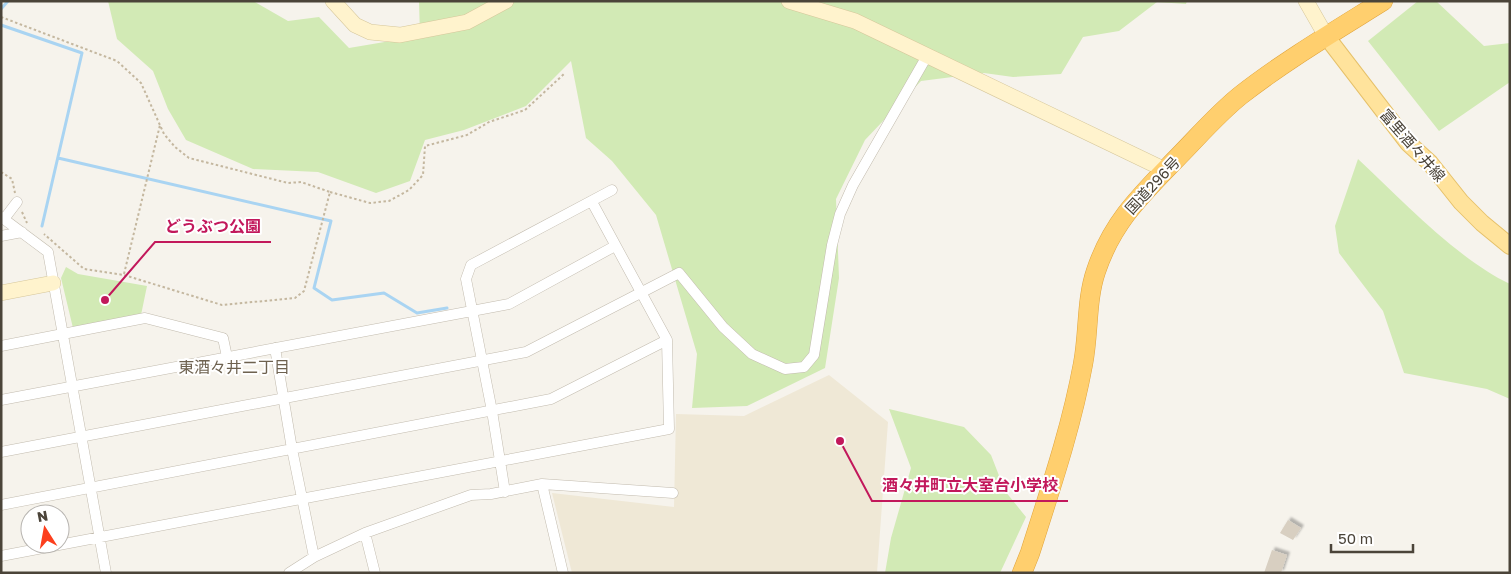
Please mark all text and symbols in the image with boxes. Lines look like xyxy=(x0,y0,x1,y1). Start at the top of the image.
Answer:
street label: 富里酒々井線 xyxy=(1377,105,1449,185)
street label: 国道296号 xyxy=(1121,153,1183,217)
callout: どうぶつ公園 xyxy=(155,211,271,242)
text: どうぶつ公園 xyxy=(165,216,261,236)
district label: 東酒々井二丁目 xyxy=(178,357,290,377)
callout: 酒々井町立大室台小学校 xyxy=(872,470,1068,501)
text: 酒々井町立大室台小学校 xyxy=(882,475,1058,495)
north arrow xyxy=(20,504,70,554)
text: N xyxy=(36,506,49,525)
scale bar xyxy=(1331,522,1414,554)
text: 50 m xyxy=(1338,529,1373,547)

